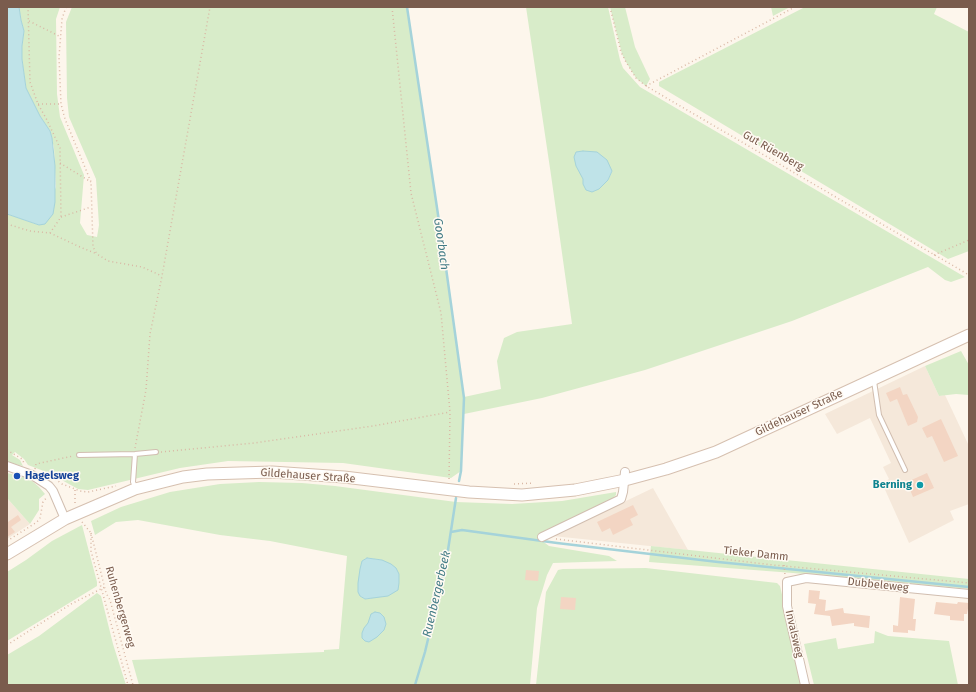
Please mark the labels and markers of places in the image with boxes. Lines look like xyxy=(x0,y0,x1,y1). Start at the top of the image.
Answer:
place label: Hagelsweg xyxy=(25,469,79,483)
marker: Hagelsweg xyxy=(12,471,22,481)
place label: Berning xyxy=(873,478,912,492)
marker: Berning xyxy=(915,480,925,490)

